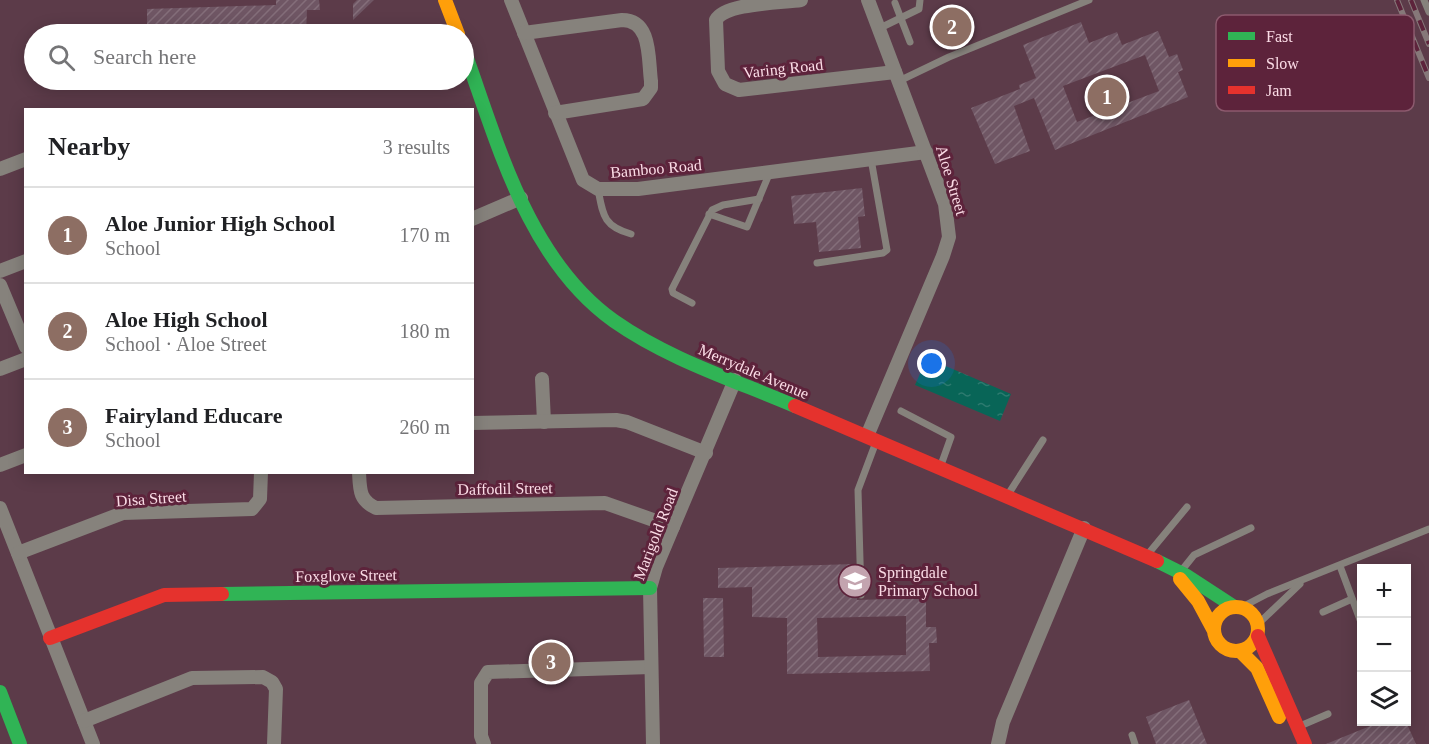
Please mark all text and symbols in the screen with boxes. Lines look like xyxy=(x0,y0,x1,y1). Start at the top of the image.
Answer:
pin: 2 xyxy=(932,4,972,50)
legend xyxy=(1216,15,1414,111)
search box xyxy=(24,24,474,90)
text: Fast xyxy=(1266,28,1293,45)
icon: search xyxy=(45,41,78,74)
text: Search here xyxy=(93,44,196,69)
text: Slow xyxy=(1266,55,1299,72)
street label: Varing Road xyxy=(742,56,824,82)
pin: 1 xyxy=(1088,74,1126,120)
text: Jam xyxy=(1266,82,1292,99)
text: Nearby xyxy=(48,132,130,161)
text: 3 results xyxy=(383,136,450,158)
street label: Aloe Street xyxy=(933,143,970,218)
street label: Bamboo Road xyxy=(609,156,703,181)
text: Aloe Junior High School xyxy=(105,211,335,236)
text: 1 xyxy=(63,224,73,246)
text: 170 m xyxy=(399,224,450,246)
text: School xyxy=(105,237,161,259)
text: Aloe High School xyxy=(105,307,268,332)
text: 2 xyxy=(63,320,73,342)
text: 180 m xyxy=(399,320,450,342)
text: School · Aloe Street xyxy=(105,333,267,355)
street label: Merrydale Avenue xyxy=(696,341,812,403)
your location xyxy=(917,349,946,378)
text: Fairyland Educare xyxy=(105,403,282,428)
text: 3 xyxy=(63,416,73,438)
text: 260 m xyxy=(399,416,450,438)
text: School xyxy=(105,429,161,451)
street label: Daffodil Street xyxy=(457,479,553,498)
street label: Marigold Road xyxy=(630,486,682,583)
street label: Disa Street xyxy=(115,488,187,509)
school or university icon: Springdale Primary School xyxy=(837,563,873,599)
place label: Springdale Primary School xyxy=(878,564,979,600)
map controls xyxy=(1357,564,1411,726)
button: + xyxy=(1357,564,1411,618)
street label: Foxglove Street xyxy=(295,566,398,586)
button: − xyxy=(1357,618,1411,672)
pin: 3 xyxy=(532,640,570,684)
button: layers xyxy=(1357,672,1411,726)

